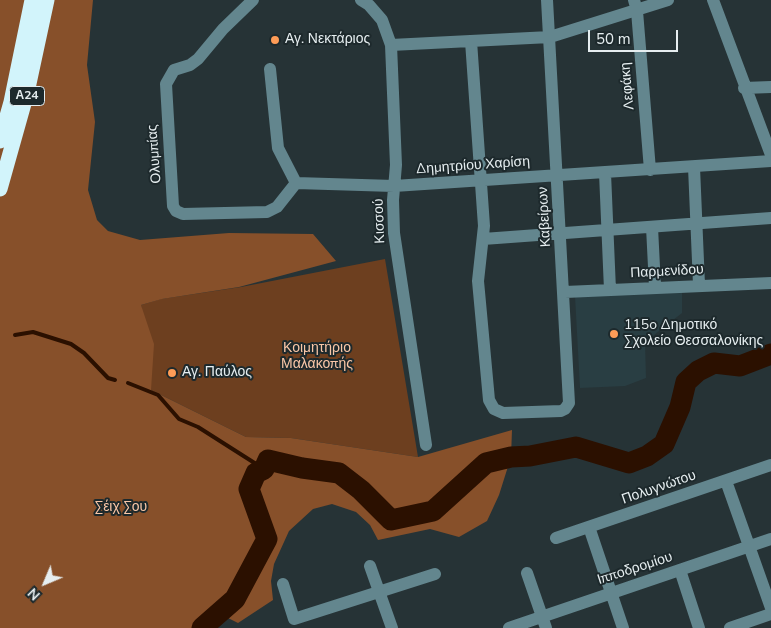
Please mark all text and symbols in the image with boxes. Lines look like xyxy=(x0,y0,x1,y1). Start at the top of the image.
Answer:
scale bar xyxy=(591,20,681,52)
text: 50 m xyxy=(596,29,631,49)
place label: Αγ. Νεκτάριος xyxy=(285,32,370,48)
marker: Αγ. Νεκτάριος xyxy=(269,34,281,46)
street label: Λεφάκη xyxy=(618,62,638,110)
road number: Α24 xyxy=(10,86,44,105)
street label: Ολυμπίας xyxy=(145,124,165,184)
street label: Δημητρίου Χαρίση xyxy=(415,154,531,178)
street label: Καβείρων xyxy=(535,186,555,248)
street label: Κισσού xyxy=(371,198,389,244)
street label: Παρμενίδου xyxy=(630,262,704,282)
place label: 115o Δημοτικό Σχολείο Θεσσαλονίκης xyxy=(624,318,763,351)
marker: 115o Δημοτικό Σχολείο Θεσσαλονίκης xyxy=(608,328,620,340)
park label: Κοιμητήριο Μαλακοπής xyxy=(281,341,353,374)
place label: Αγ. Παύλος xyxy=(182,365,252,381)
marker: Αγ. Παύλος xyxy=(166,367,178,379)
street label: Πολυγνώτου xyxy=(620,467,698,509)
park label: Σέιχ Σου xyxy=(95,500,147,516)
street label: Ιπποδρομίου xyxy=(595,549,675,589)
north arrow xyxy=(20,558,70,608)
text: N xyxy=(24,584,44,604)

